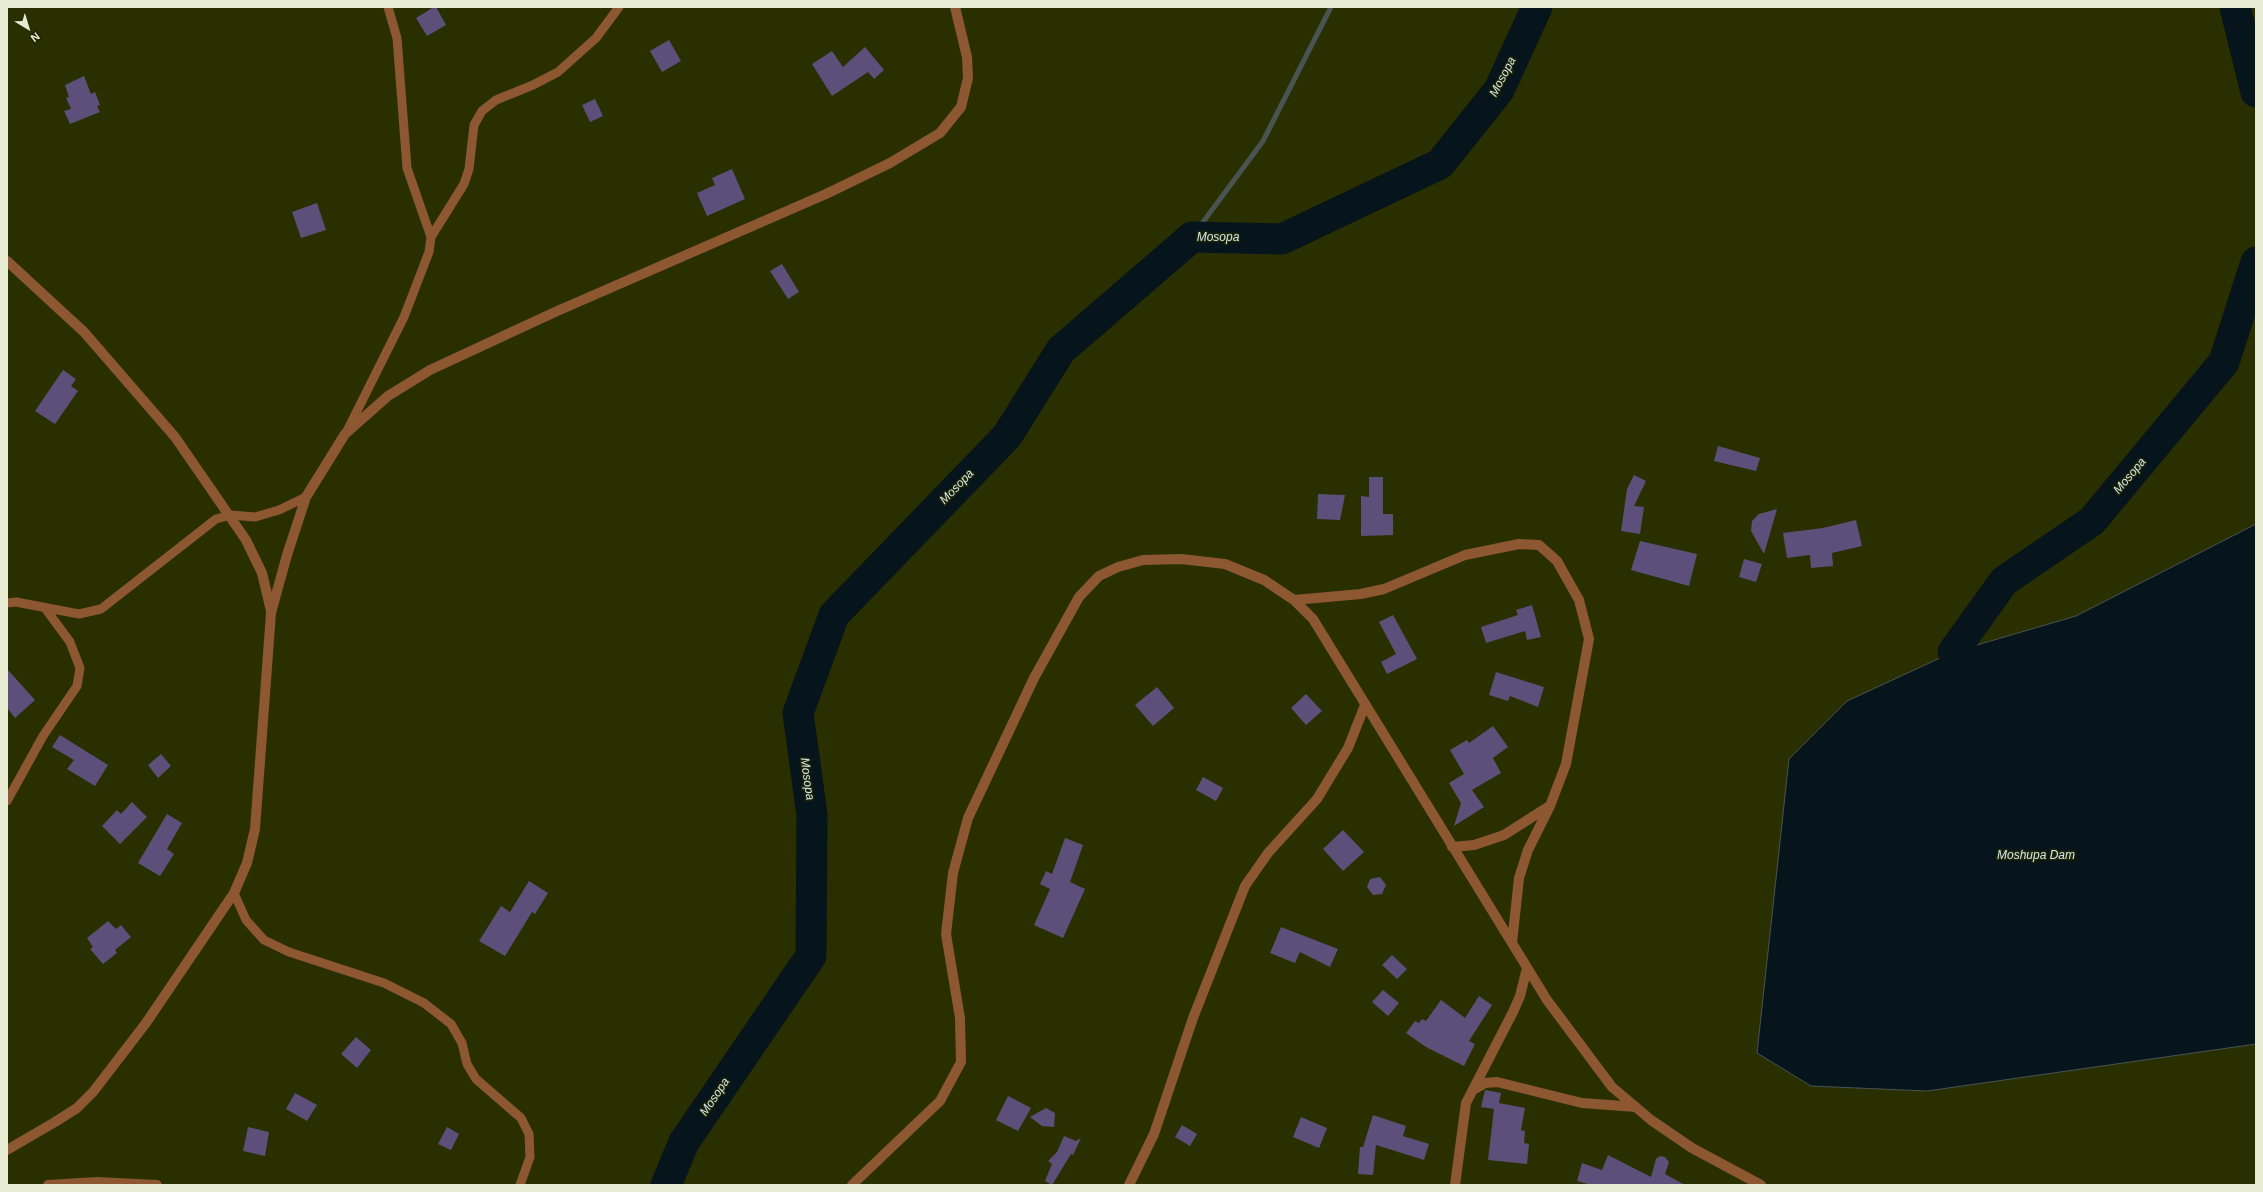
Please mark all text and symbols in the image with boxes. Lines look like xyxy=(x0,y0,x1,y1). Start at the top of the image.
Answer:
north arrow xyxy=(8,8,48,48)
text: N xyxy=(29,30,42,45)
water label: Mosopa xyxy=(1487,55,1519,99)
water label: Mosopa xyxy=(1197,231,1239,245)
water label: Mosopa xyxy=(2111,455,2149,497)
water label: Mosopa xyxy=(937,467,977,507)
water label: Mosopa xyxy=(797,757,817,801)
water label: Moshupa Dam xyxy=(1997,849,2075,863)
water label: Mosopa xyxy=(697,1075,733,1119)

